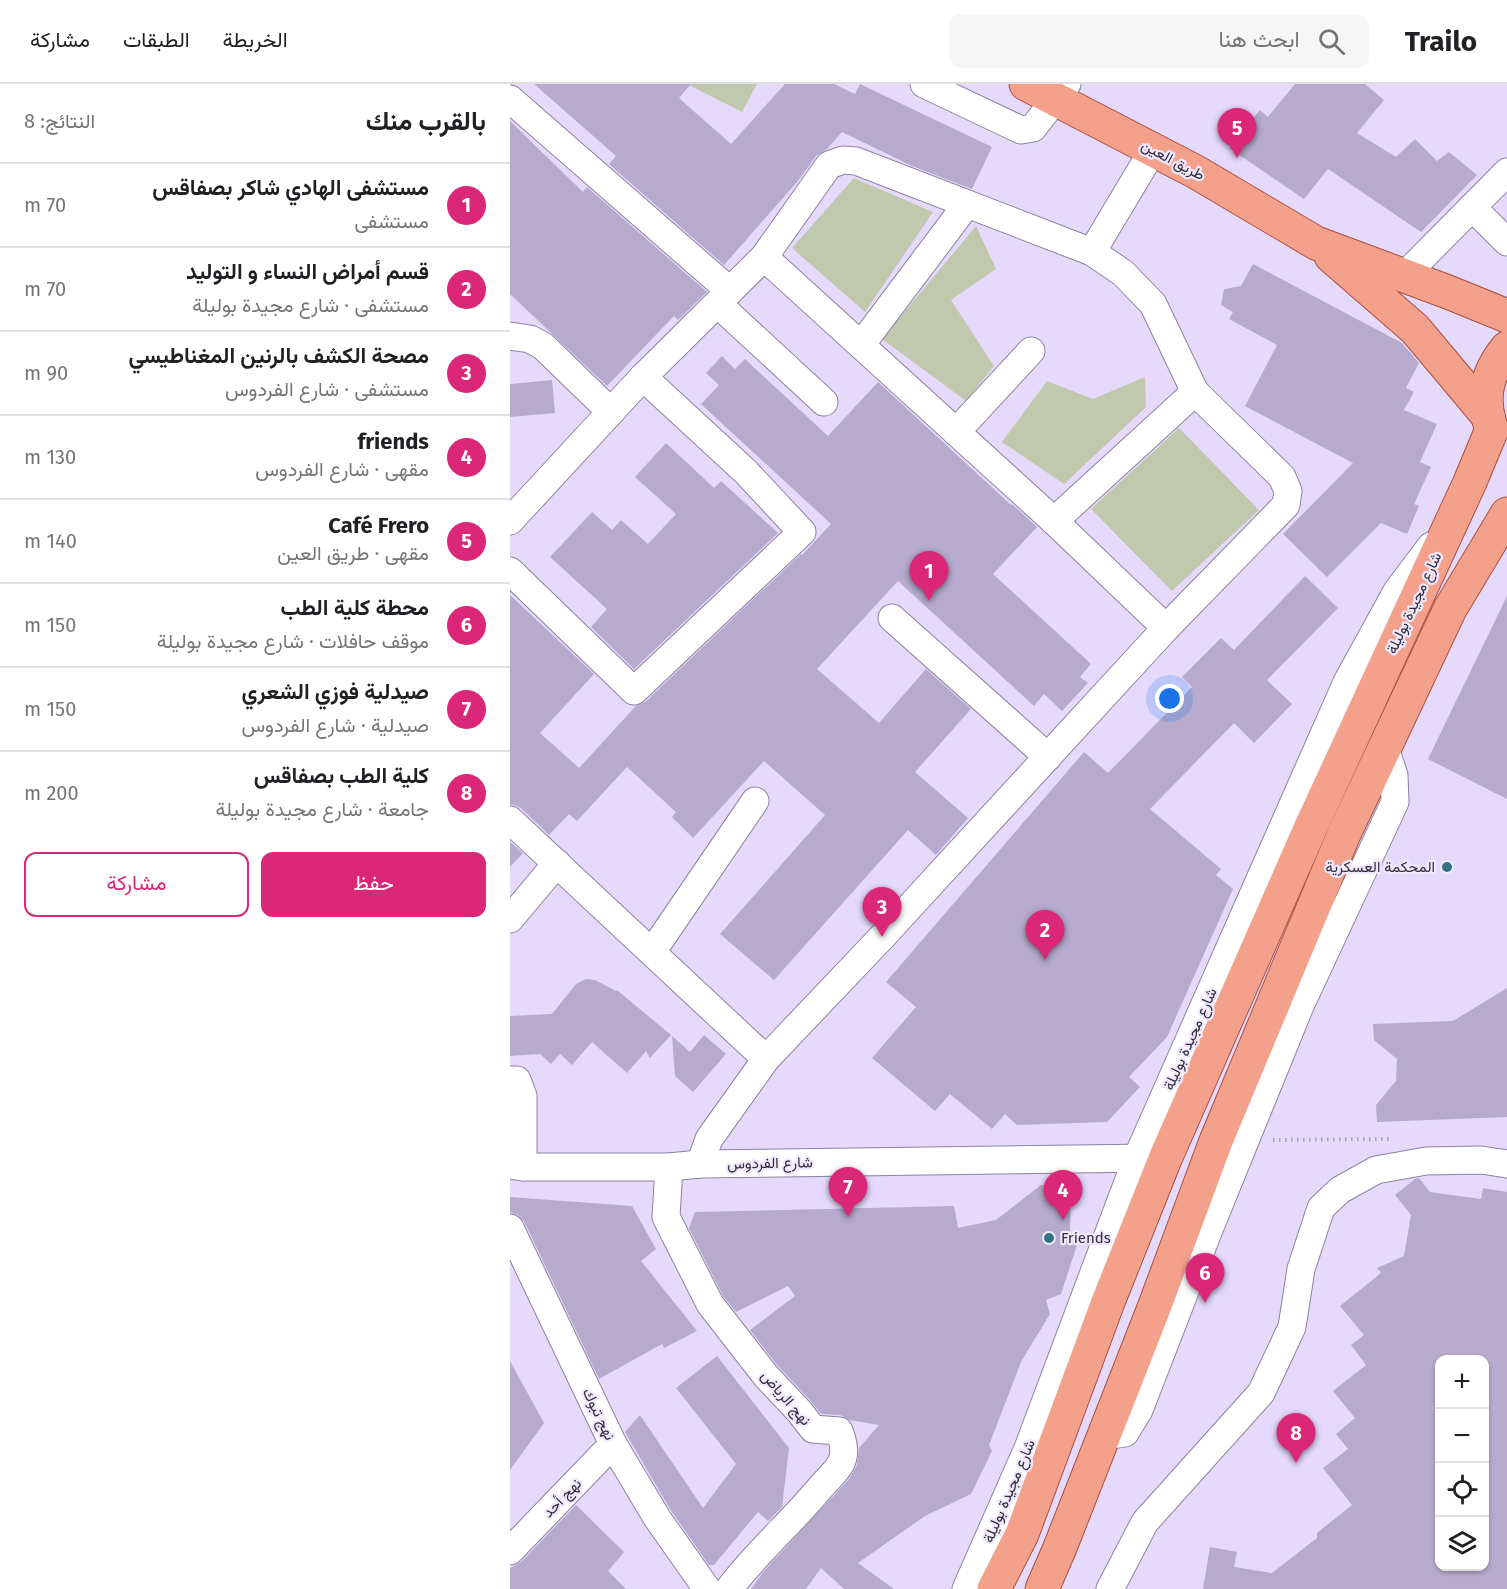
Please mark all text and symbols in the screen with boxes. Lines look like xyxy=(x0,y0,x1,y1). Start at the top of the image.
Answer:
search box xyxy=(949,14,1369,68)
icon: search xyxy=(1315,25,1348,58)
text: Trailo xyxy=(1405,25,1477,58)
text: ابحث هنا xyxy=(1218,26,1300,53)
text: مشاركة xyxy=(30,27,90,53)
text: الطبقات xyxy=(123,27,190,53)
text: الخريطة xyxy=(223,27,288,53)
text: بالقرب منك xyxy=(366,106,486,137)
text: النتائج: 8 xyxy=(24,109,95,133)
pin: 5 xyxy=(1218,109,1256,158)
street label: طريق العين xyxy=(1138,136,1208,185)
text: مستشفى الهادي شاكر بصفاقس xyxy=(152,174,429,201)
text: 70 m xyxy=(24,193,66,217)
text: 1 xyxy=(462,193,471,217)
text: مستشفى xyxy=(354,209,429,233)
text: قسم أمراض النساء و التوليد xyxy=(186,258,429,285)
text: 70 m xyxy=(24,277,66,301)
text: 2 xyxy=(461,277,472,301)
text: مستشفى · شارع مجيدة بوليلة xyxy=(192,293,429,317)
text: مصحة الكشف بالرنين المغناطيسي xyxy=(129,342,429,369)
text: 90 m xyxy=(24,361,68,385)
text: 3 xyxy=(461,361,472,385)
text: مستشفى · شارع الفردوس xyxy=(225,377,429,401)
text: friends xyxy=(357,428,429,455)
text: 130 m xyxy=(24,445,76,469)
text: 4 xyxy=(461,445,472,469)
text: مقهى · شارع الفردوس xyxy=(255,457,429,481)
text: Café Frero xyxy=(328,512,429,539)
text: 140 m xyxy=(24,529,77,553)
text: 5 xyxy=(461,529,472,553)
text: مقهى · طريق العين xyxy=(277,541,429,565)
street label: شارع مجيدة بوليلة xyxy=(1383,549,1447,658)
pin: 1 xyxy=(910,552,948,601)
text: محطة كلية الطب xyxy=(281,594,429,621)
text: 150 m xyxy=(24,613,76,637)
text: 6 xyxy=(461,613,472,637)
text: موقف حافلات · شارع مجيدة بوليلة xyxy=(157,629,429,653)
text: صيدلية فوزي الشعري xyxy=(242,678,429,705)
your location xyxy=(1155,684,1184,713)
text: 150 m xyxy=(24,697,76,721)
text: 7 xyxy=(462,697,471,721)
text: صيدلية · شارع الفردوس xyxy=(241,713,429,737)
text: كلية الطب بصفاقس xyxy=(254,762,429,789)
text: 200 m xyxy=(24,781,79,805)
text: 8 xyxy=(461,781,472,805)
text: جامعة · شارع مجيدة بوليلة xyxy=(216,797,429,821)
button: مشاركة xyxy=(24,852,249,917)
button: حفظ xyxy=(261,852,486,917)
place label: المحكمة العسكرية xyxy=(1325,858,1435,876)
marker: المحكمة العسكرية xyxy=(1440,860,1454,874)
pin: 3 xyxy=(862,888,902,937)
pin: 2 xyxy=(1026,910,1064,960)
street label: شارع مجيدة بوليلة xyxy=(1159,985,1223,1094)
street label: شارع الفردوس xyxy=(727,1153,813,1175)
pin: 7 xyxy=(828,1168,868,1217)
pin: 4 xyxy=(1044,1170,1082,1220)
place label: Friends xyxy=(1061,1229,1111,1247)
marker: Friends xyxy=(1042,1231,1056,1245)
pin: 6 xyxy=(1186,1254,1224,1303)
map controls xyxy=(1435,1355,1489,1571)
button: + xyxy=(1435,1355,1489,1409)
street label: نهج الرياض xyxy=(756,1367,815,1430)
street label: نهج تبوك xyxy=(577,1385,619,1444)
button: − xyxy=(1435,1409,1489,1463)
pin: 8 xyxy=(1276,1414,1316,1463)
street label: شارع مجيدة بوليلة xyxy=(979,1437,1041,1546)
button: locate xyxy=(1435,1463,1489,1517)
street label: نهج أحد xyxy=(539,1475,586,1523)
button: layers xyxy=(1435,1517,1489,1571)

